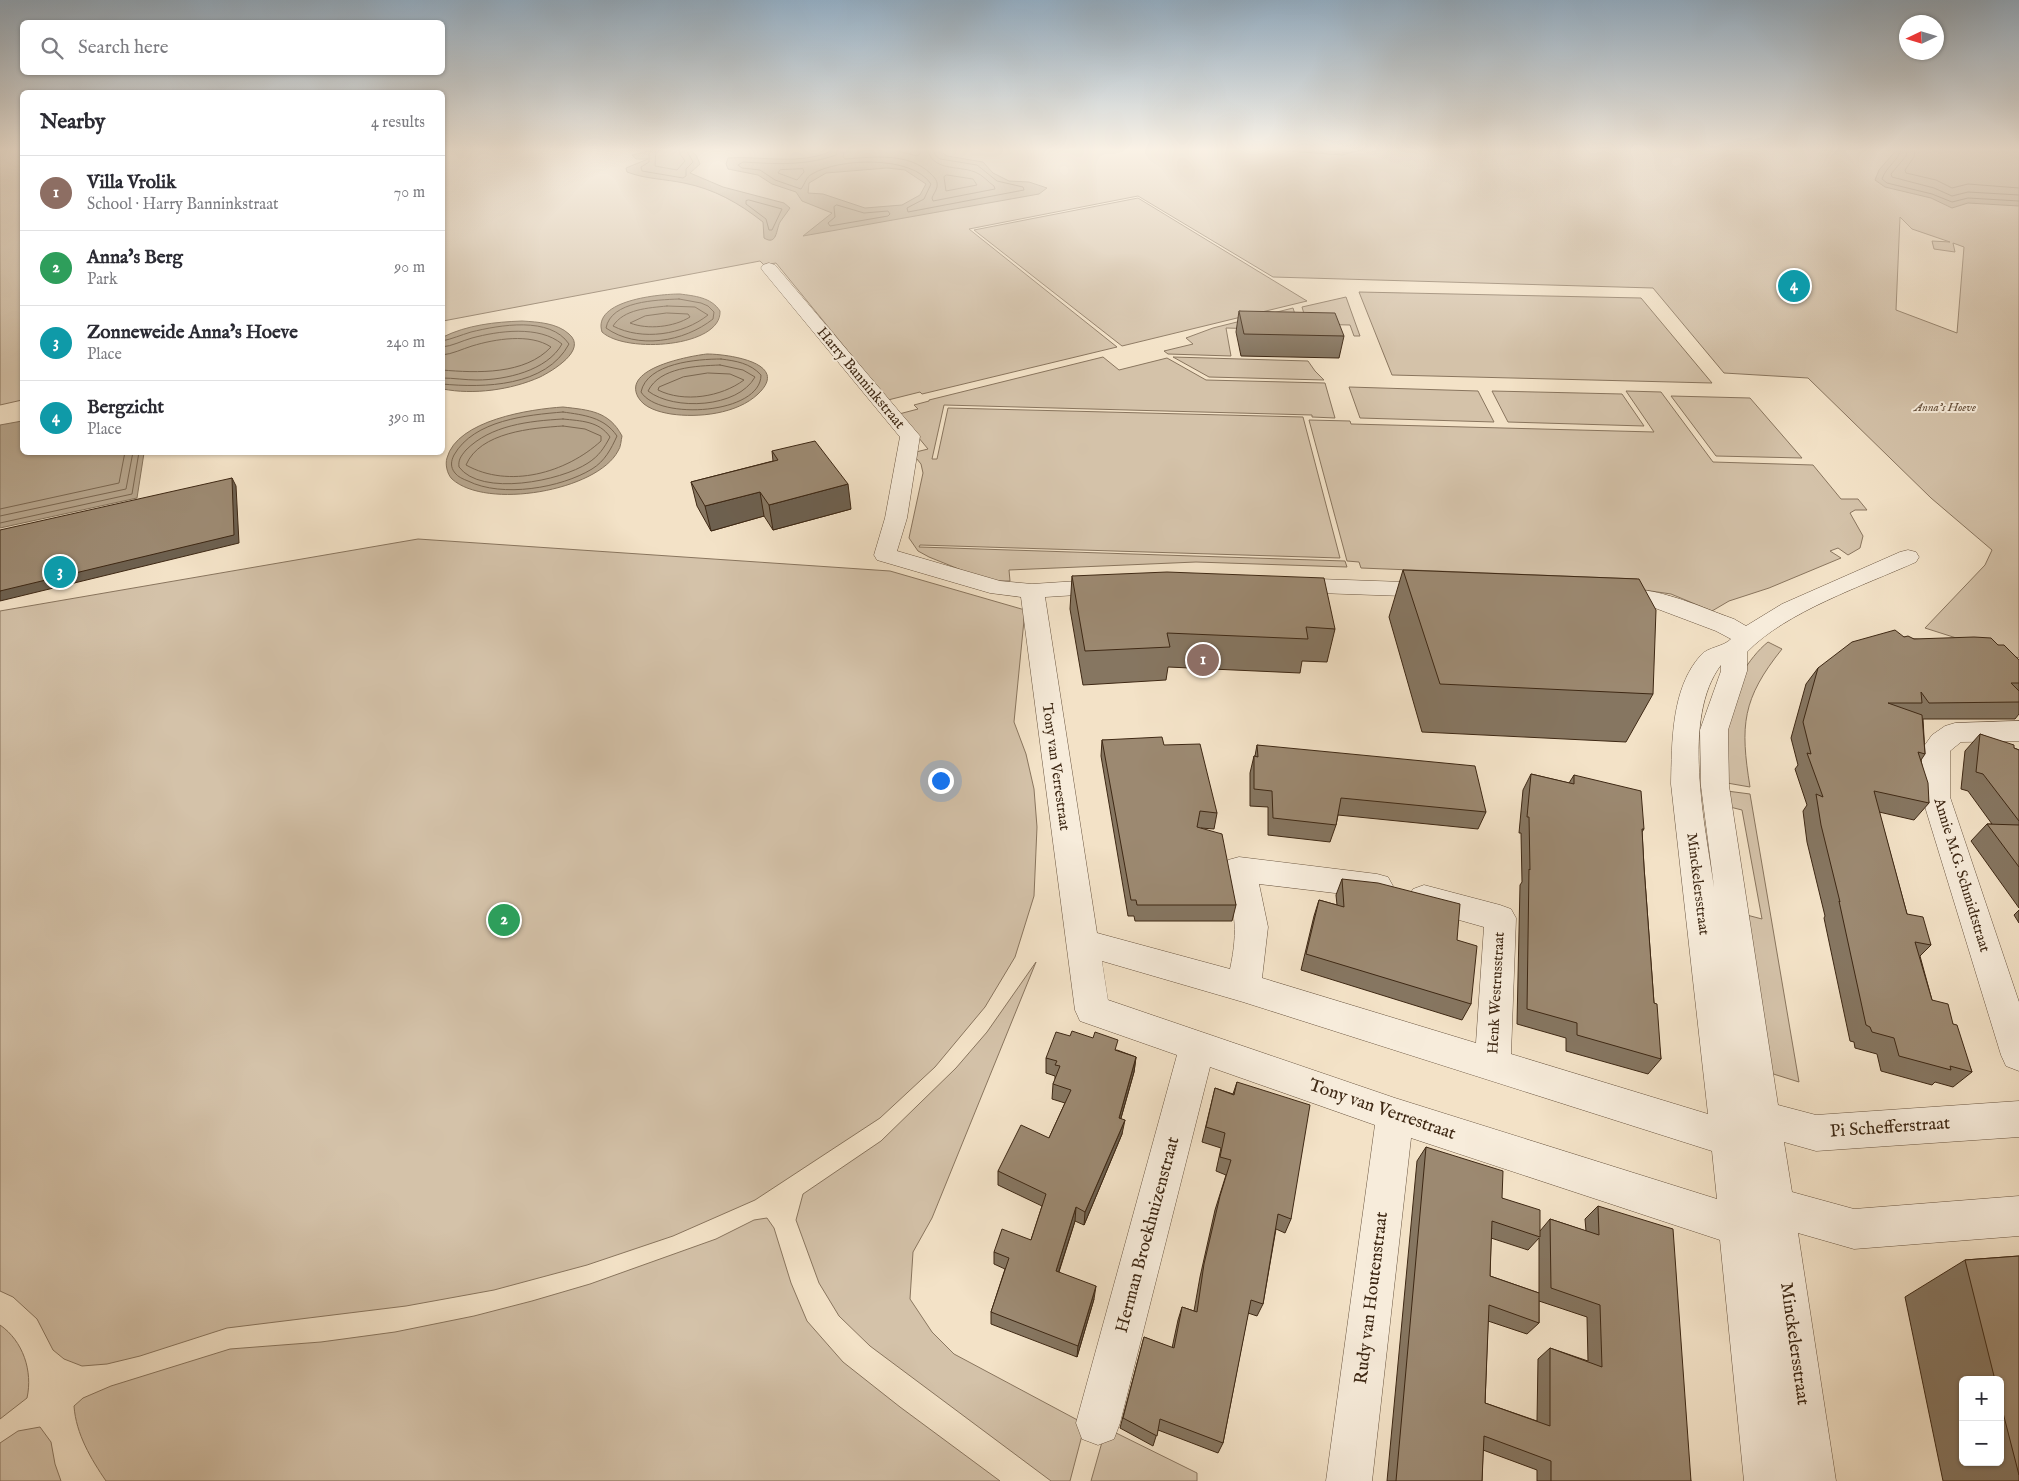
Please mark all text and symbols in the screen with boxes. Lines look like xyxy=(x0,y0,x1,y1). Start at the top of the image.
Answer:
north arrow xyxy=(1899,15,1944,60)
search box xyxy=(20,20,445,75)
icon: search xyxy=(38,34,66,62)
text: Search here xyxy=(78,36,169,60)
text: Nearby xyxy=(40,109,105,136)
text: 4 results xyxy=(371,113,425,133)
text: Villa Vrolik xyxy=(87,171,176,195)
text: 1 xyxy=(53,183,59,203)
text: 70 m xyxy=(394,183,425,203)
text: School · Harry Banninkstraat xyxy=(87,195,279,215)
text: Anna's Berg xyxy=(87,246,183,270)
text: 2 xyxy=(52,258,60,278)
text: 90 m xyxy=(394,258,425,278)
pin: 4 xyxy=(1778,267,1810,305)
text: Park xyxy=(87,270,117,290)
text: Zonneweide Anna's Hoeve xyxy=(87,321,298,345)
street label: Harry Banninkstraat xyxy=(813,323,909,433)
text: 3 xyxy=(53,333,59,353)
text: 240 m xyxy=(386,333,425,353)
text: Place xyxy=(87,345,122,365)
text: Bergzicht xyxy=(87,396,164,420)
park label: Anna's Hoeve xyxy=(1912,400,1976,415)
text: 4 xyxy=(52,408,60,428)
text: 390 m xyxy=(388,408,425,428)
text: Place xyxy=(87,420,122,440)
pin: 3 xyxy=(44,553,76,591)
pin: 1 xyxy=(1187,641,1219,679)
street label: Tony van Verrestraat xyxy=(1038,702,1074,832)
your location xyxy=(928,768,954,794)
street label: Annie M.G. Schmidtstraat xyxy=(1929,795,1995,954)
street label: Minckelersstraat xyxy=(1682,832,1714,936)
pin: 2 xyxy=(488,901,520,939)
street label: Henk Westrusstraat xyxy=(1483,931,1509,1055)
street label: Tony van Verrestraat xyxy=(1305,1074,1459,1146)
street label: Pi Schefferstraat xyxy=(1829,1112,1951,1144)
street label: Herman Broekhuizenstraat xyxy=(1111,1134,1185,1336)
street label: Rudy van Houtenstraat xyxy=(1350,1210,1394,1386)
street label: Minckelersstraat xyxy=(1774,1281,1814,1407)
map controls xyxy=(1959,1376,2004,1466)
button: + xyxy=(1959,1376,2004,1421)
button: − xyxy=(1959,1421,2004,1466)

